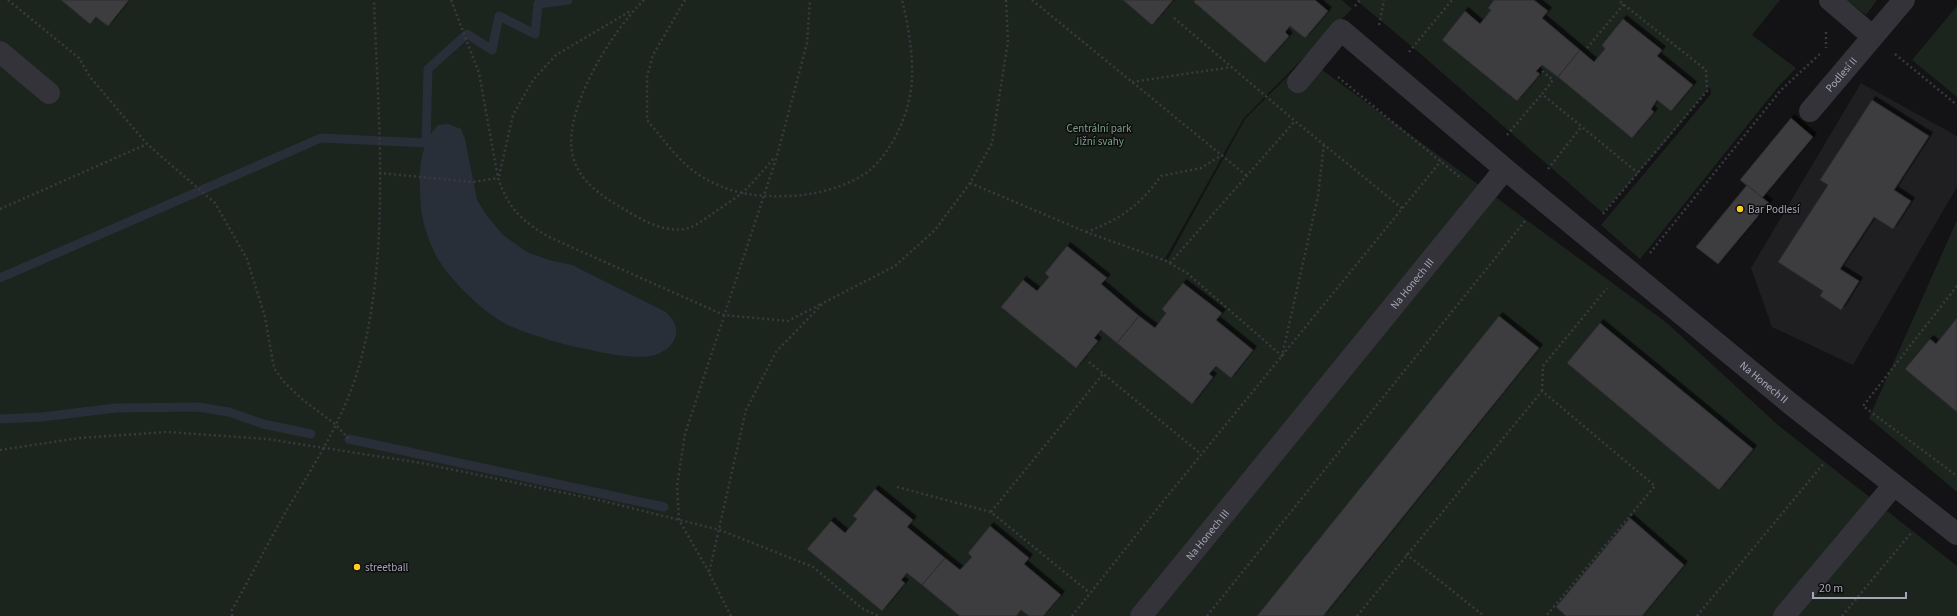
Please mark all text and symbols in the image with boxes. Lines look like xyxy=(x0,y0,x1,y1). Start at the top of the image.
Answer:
street label: Podlesí II xyxy=(1822,54,1860,95)
park label: Centrální park Jižní svahy xyxy=(1066,121,1132,149)
place label: Bar Podlesí xyxy=(1748,202,1800,217)
marker: Bar Podlesí xyxy=(1735,204,1745,214)
street label: Na Honech III xyxy=(1387,255,1437,312)
street label: Na Honech II xyxy=(1737,358,1792,407)
street label: Na Honech III xyxy=(1182,506,1233,563)
place label: streetball xyxy=(365,560,409,575)
marker: streetball xyxy=(352,562,362,572)
scale bar xyxy=(1813,574,1906,600)
text: 20 m xyxy=(1819,580,1843,597)

